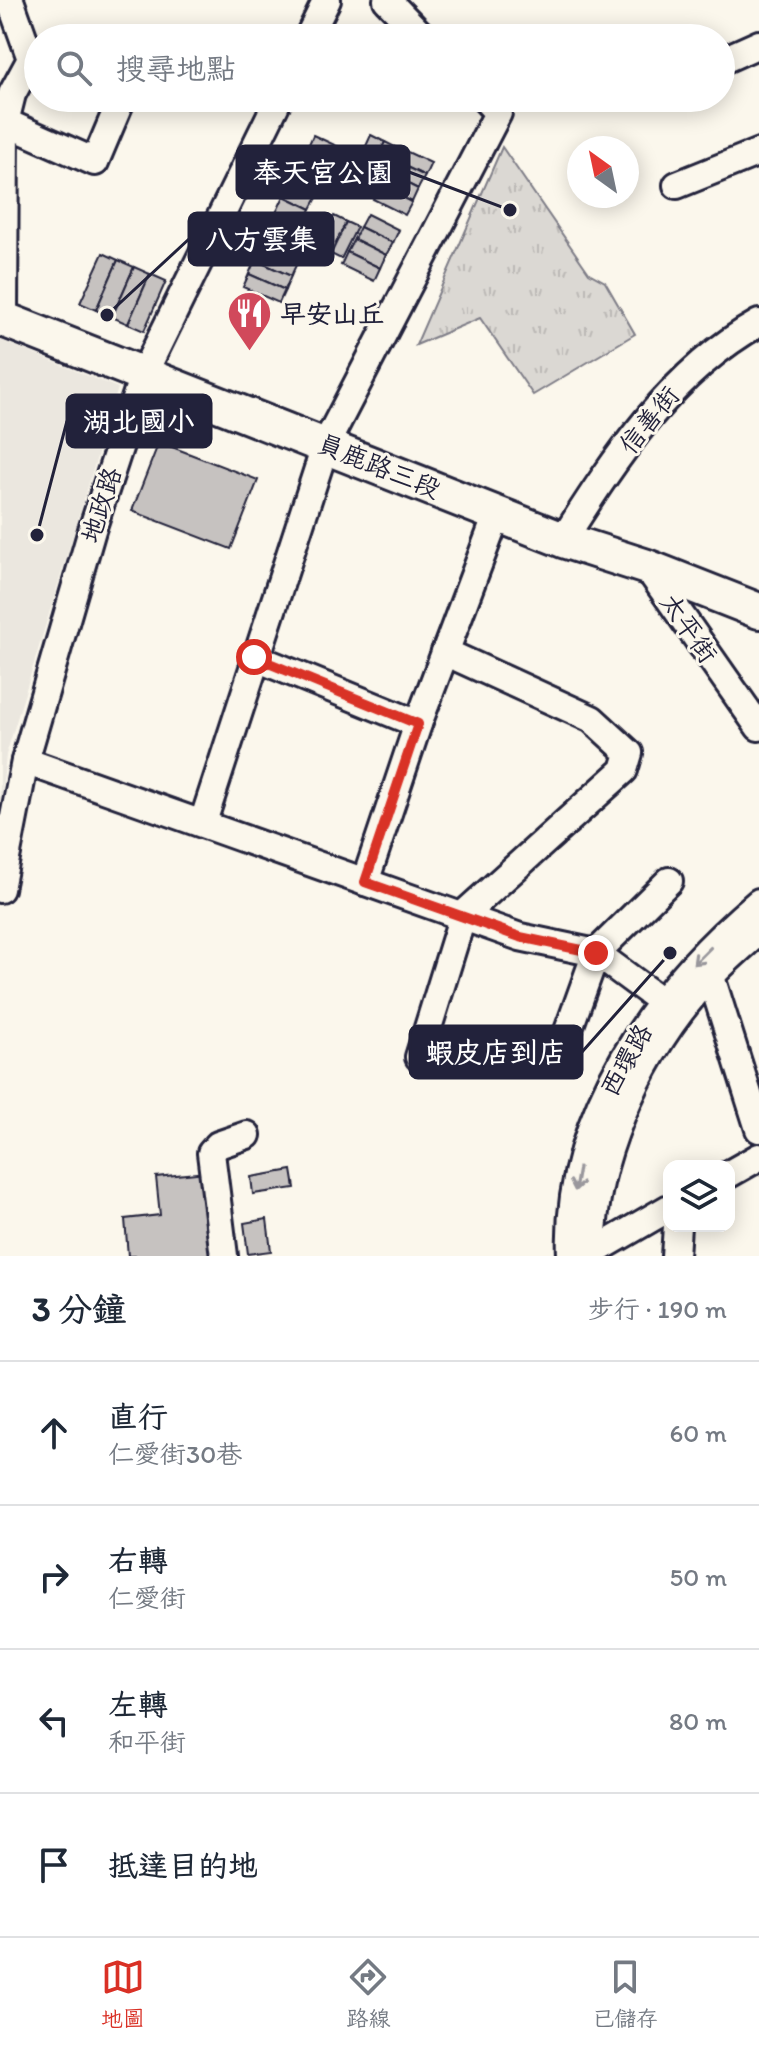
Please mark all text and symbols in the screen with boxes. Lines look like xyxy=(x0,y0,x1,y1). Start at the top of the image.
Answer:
search box xyxy=(24,24,735,112)
icon: search xyxy=(52,46,96,90)
text: 搜尋地點 xyxy=(116,50,236,87)
north arrow xyxy=(567,136,639,208)
callout: 奉天宮公園 xyxy=(237,146,409,198)
text: 奉天宮公園 xyxy=(253,155,393,189)
callout: 八方雲集 xyxy=(189,213,333,265)
text: 八方雲集 xyxy=(205,222,317,256)
restaurant icon: 早安山丘 xyxy=(225,290,273,353)
place label: 早安山丘 xyxy=(280,298,384,330)
street label: 信善街 xyxy=(612,380,686,460)
callout: 湖北國小 xyxy=(67,395,211,447)
text: 湖北國小 xyxy=(83,404,195,438)
street label: 員鹿路三段 xyxy=(313,427,445,505)
street label: 地政路 xyxy=(74,463,128,547)
street label: 太平街 xyxy=(654,587,724,669)
route start xyxy=(236,639,272,675)
route end xyxy=(578,935,614,971)
one-way arrow xyxy=(693,946,712,965)
street label: 西環路 xyxy=(593,1018,659,1102)
callout: 蝦皮店到店 xyxy=(410,1026,582,1078)
text: 蝦皮店到店 xyxy=(426,1035,566,1069)
map controls xyxy=(663,1160,735,1232)
button: layers xyxy=(663,1160,735,1232)
one-way arrow xyxy=(568,1166,583,1191)
text: 3 分鐘 xyxy=(32,1289,126,1330)
text: 步行 · 190 m xyxy=(588,1293,727,1325)
text: 直行 xyxy=(108,1398,168,1435)
icon: ahead xyxy=(32,1411,76,1455)
text: 60 m xyxy=(670,1417,727,1449)
text: 仁愛街30巷 xyxy=(108,1438,242,1470)
text: 右轉 xyxy=(108,1542,168,1579)
icon: right xyxy=(32,1555,76,1599)
text: 50 m xyxy=(670,1561,727,1593)
text: 仁愛街 xyxy=(108,1582,186,1614)
text: 左轉 xyxy=(108,1686,168,1723)
icon: left xyxy=(32,1699,76,1743)
text: 80 m xyxy=(669,1705,727,1737)
text: 和平街 xyxy=(108,1726,186,1758)
icon: arrive xyxy=(32,1843,76,1887)
text: 抵達目的地 xyxy=(108,1847,258,1884)
tab: 地圖 xyxy=(101,1955,145,2032)
tab: 路線 xyxy=(346,1955,390,2032)
tab: 已儲存 xyxy=(592,1955,658,2032)

